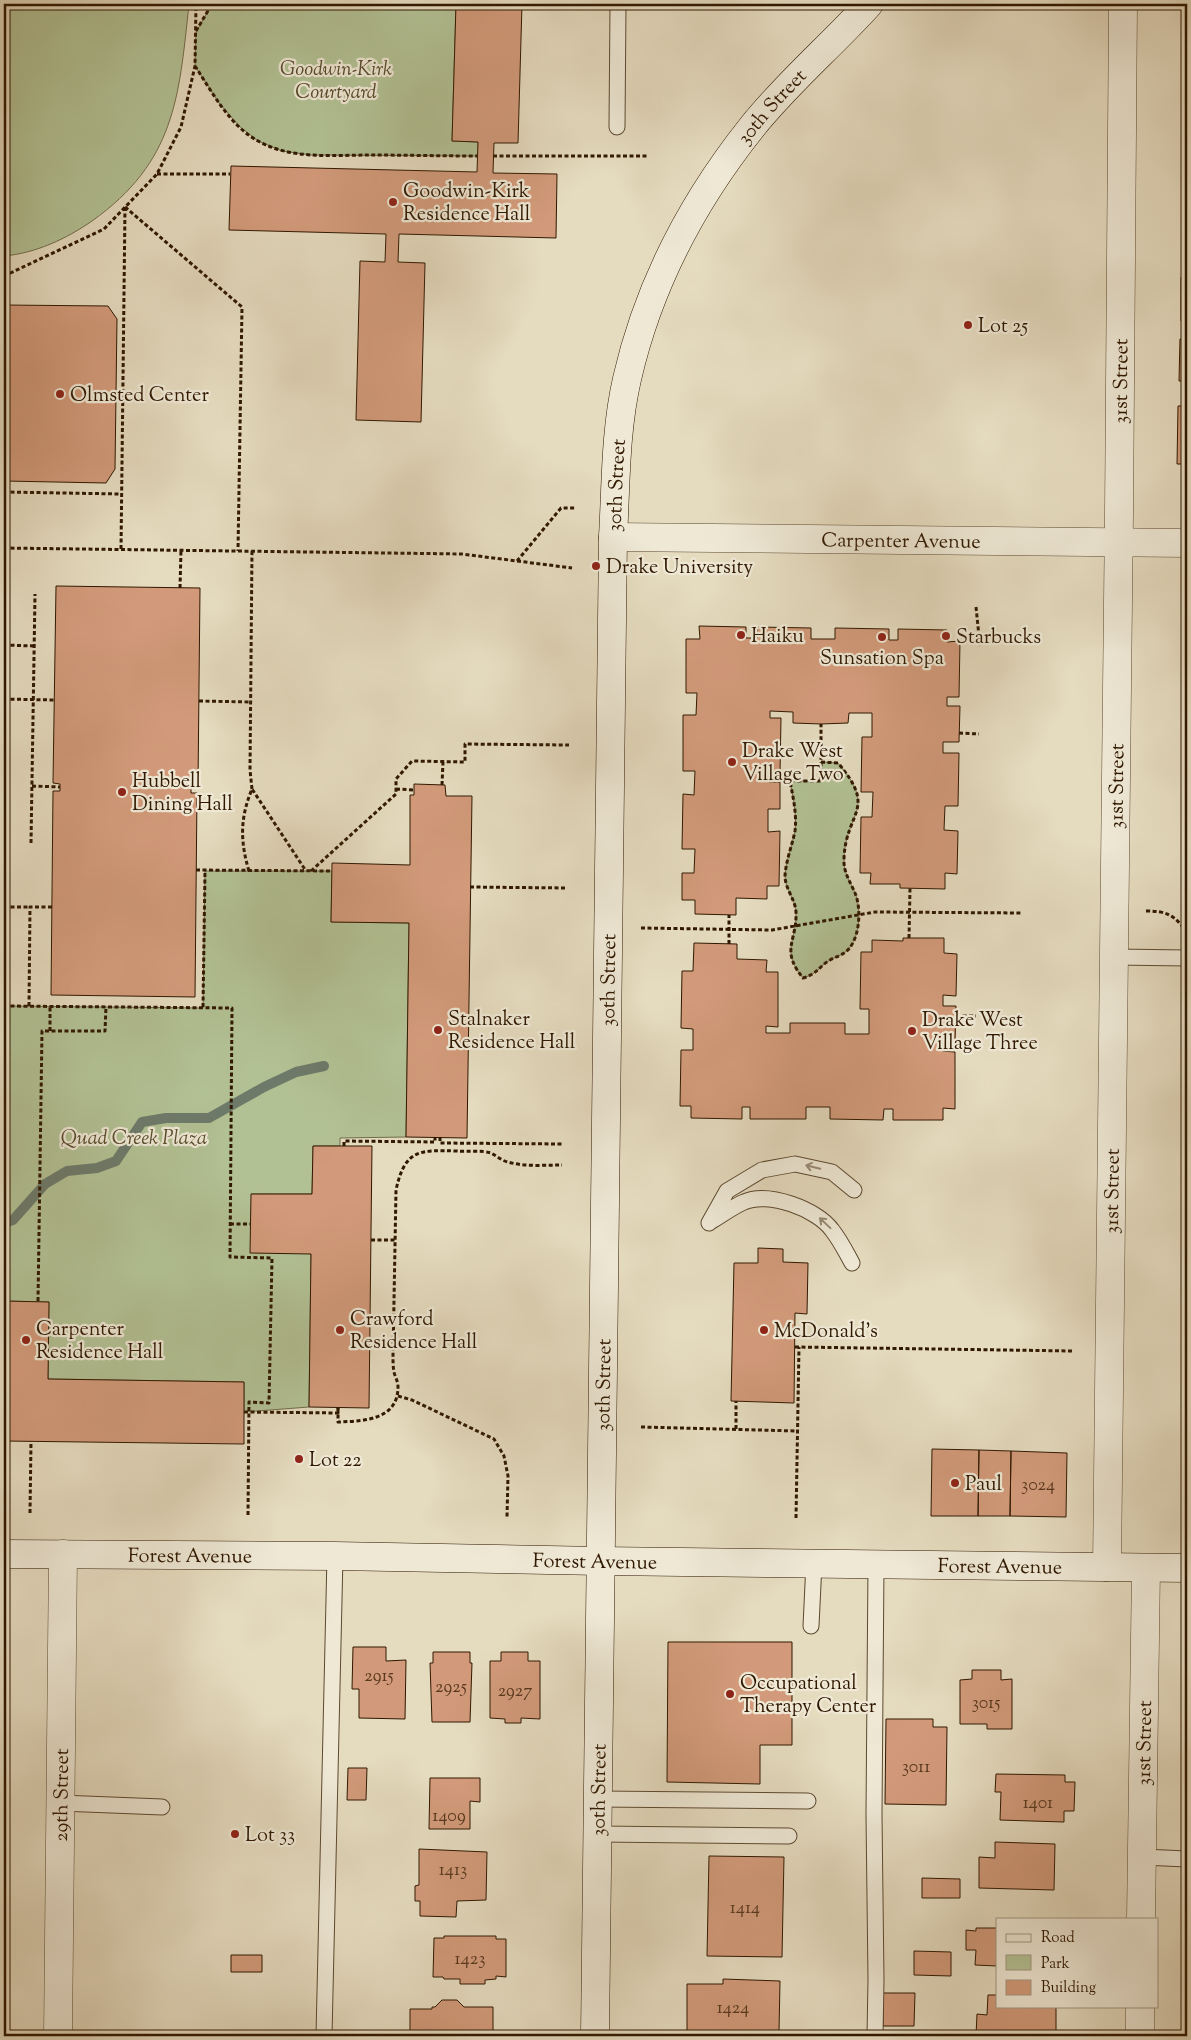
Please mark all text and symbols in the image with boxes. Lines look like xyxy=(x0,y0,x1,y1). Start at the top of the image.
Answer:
park label: Goodwin-Kirk Courtyard xyxy=(280,56,392,108)
street label: 30th Street xyxy=(731,63,815,152)
place label: Goodwin-Kirk Residence Hall xyxy=(403,178,531,230)
marker: Goodwin-Kirk Residence Hall xyxy=(387,196,399,208)
place label: Lot 25 xyxy=(978,313,1028,342)
marker: Lot 25 xyxy=(962,319,974,331)
street label: 31st Street xyxy=(1108,338,1137,424)
place label: Olmsted Center xyxy=(70,382,209,411)
marker: Olmsted Center xyxy=(54,388,66,400)
street label: 30th Street xyxy=(601,438,635,533)
street label: Carpenter Avenue xyxy=(821,527,981,558)
place label: Drake University xyxy=(606,554,753,583)
marker: Drake University xyxy=(590,560,602,572)
place label: Haiku xyxy=(751,623,804,652)
place label: Starbucks xyxy=(956,624,1041,653)
marker: Haiku xyxy=(735,629,747,641)
marker: Starbucks xyxy=(940,630,952,642)
marker: Sunsation Spa xyxy=(876,631,888,643)
place label: Sunsation Spa xyxy=(820,645,944,674)
place label: Drake West Village Two xyxy=(742,738,844,790)
street label: 31st Street xyxy=(1103,743,1133,829)
marker: Drake West Village Two xyxy=(726,756,738,768)
place label: Hubbell Dining Hall xyxy=(132,768,233,820)
marker: Hubbell Dining Hall xyxy=(116,786,128,798)
street label: 30th Street xyxy=(595,933,625,1027)
place label: Stalnaker Residence Hall xyxy=(448,1006,576,1058)
place label: Drake West Village Three xyxy=(922,1007,1038,1059)
marker: Stalnaker Residence Hall xyxy=(432,1024,444,1036)
marker: Drake West Village Three xyxy=(906,1025,918,1037)
park label: Quad Creek Plaza xyxy=(61,1125,207,1154)
street label: 31st Street xyxy=(1099,1148,1129,1234)
one-way arrow xyxy=(805,1162,821,1171)
one-way arrow xyxy=(819,1217,832,1229)
place label: Crawford Residence Hall xyxy=(350,1306,478,1358)
place label: Carpenter Residence Hall xyxy=(36,1316,164,1368)
place label: McDonald's xyxy=(774,1318,878,1347)
marker: Crawford Residence Hall xyxy=(334,1324,346,1336)
marker: McDonald's xyxy=(758,1324,770,1336)
marker: Carpenter Residence Hall xyxy=(20,1334,32,1346)
street label: 30th Street xyxy=(590,1338,620,1432)
place label: Lot 22 xyxy=(309,1447,362,1476)
marker: Lot 22 xyxy=(293,1453,305,1465)
place label: Paul xyxy=(965,1471,1002,1500)
house number: 3024 xyxy=(1021,1473,1055,1499)
marker: Paul xyxy=(949,1477,961,1489)
street label: Forest Avenue xyxy=(128,1543,252,1572)
street label: Forest Avenue xyxy=(532,1548,657,1579)
street label: Forest Avenue xyxy=(938,1553,1062,1584)
house number: 2915 xyxy=(364,1664,394,1690)
place label: Occupational Therapy Center xyxy=(740,1670,877,1722)
house number: 2925 xyxy=(435,1675,467,1701)
house number: 2927 xyxy=(498,1679,532,1705)
marker: Occupational Therapy Center xyxy=(724,1688,736,1700)
house number: 3015 xyxy=(972,1691,1000,1717)
street label: 31st Street xyxy=(1131,1700,1161,1786)
street label: 30th Street xyxy=(585,1743,616,1837)
street label: 29th Street xyxy=(48,1748,78,1842)
house number: 3011 xyxy=(902,1755,930,1781)
house number: 1401 xyxy=(1023,1791,1053,1817)
house number: 1409 xyxy=(432,1804,466,1830)
place label: Lot 33 xyxy=(245,1822,295,1851)
marker: Lot 33 xyxy=(229,1828,241,1840)
house number: 1413 xyxy=(439,1858,467,1884)
house number: 1414 xyxy=(730,1896,760,1922)
legend xyxy=(996,1918,1158,2008)
text: Road xyxy=(1041,1928,1075,1949)
house number: 1423 xyxy=(455,1947,485,1973)
text: Park xyxy=(1041,1954,1070,1975)
text: Building xyxy=(1041,1978,1096,1999)
house number: 1424 xyxy=(717,1996,749,2022)

